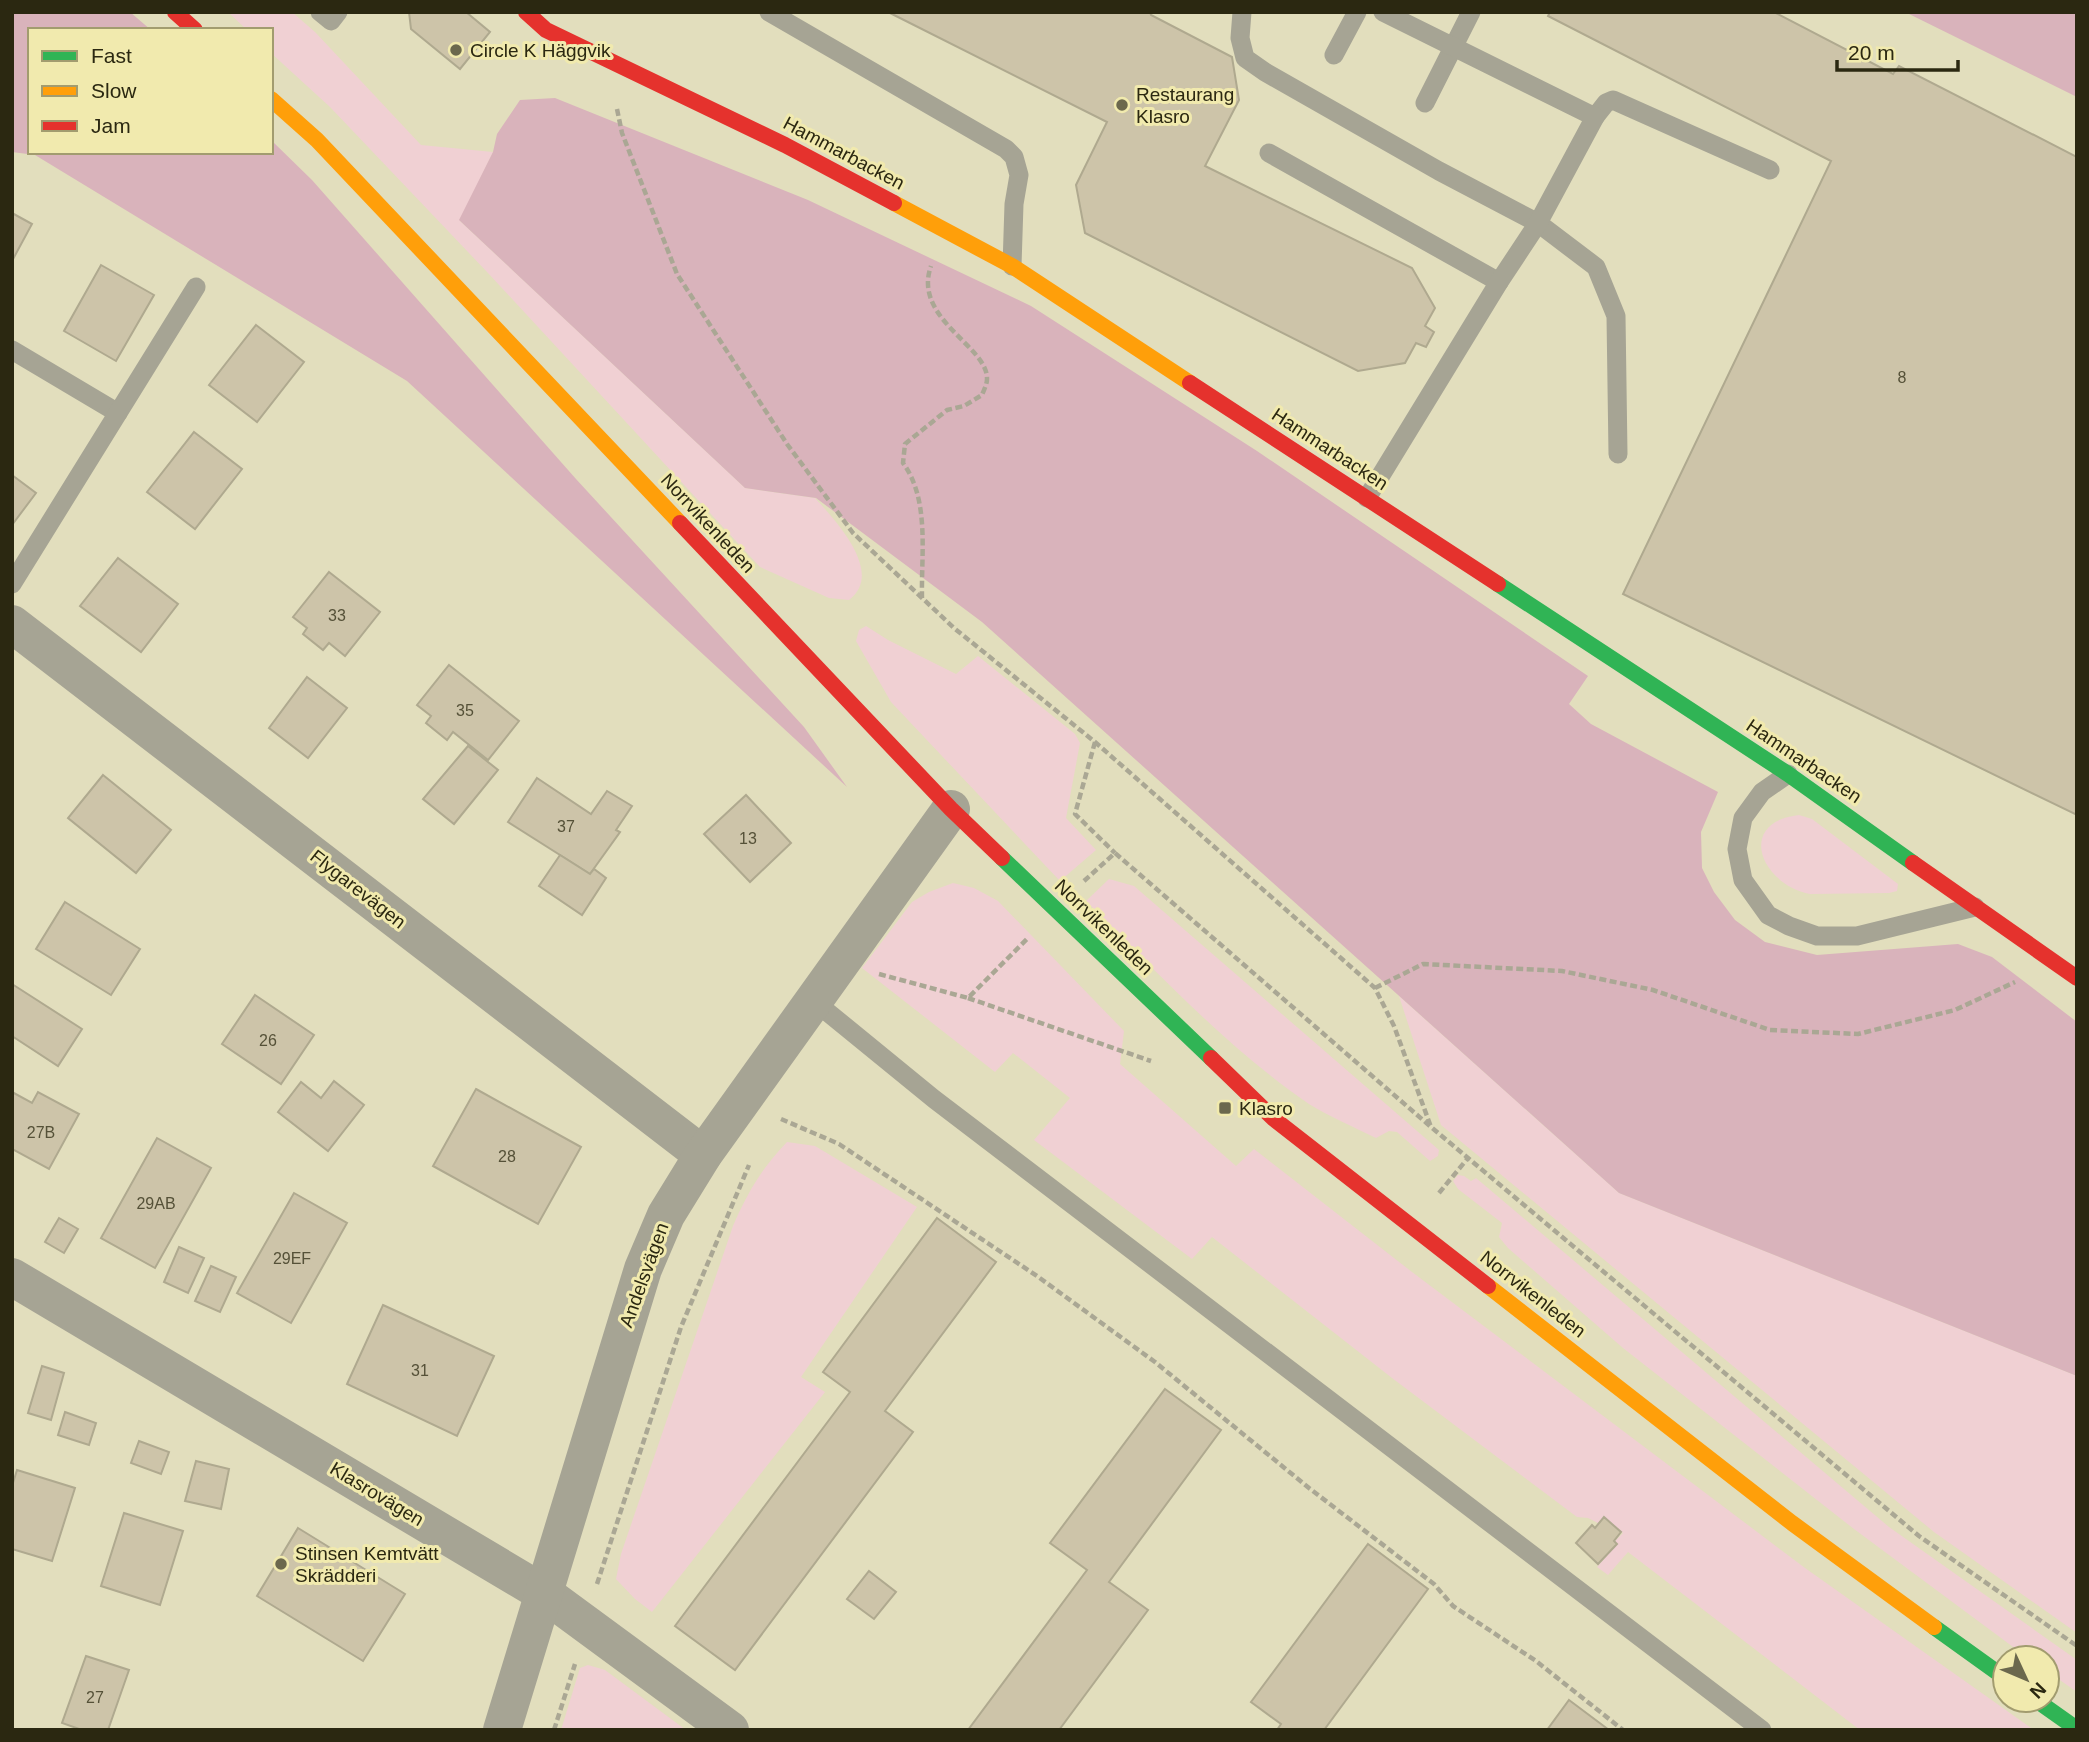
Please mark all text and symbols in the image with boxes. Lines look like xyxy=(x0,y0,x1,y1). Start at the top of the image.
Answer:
legend xyxy=(28,28,273,154)
scale bar xyxy=(1837,28,1958,72)
place label: Circle K Häggvik xyxy=(470,40,611,61)
text: 20 m xyxy=(1848,41,1895,64)
marker: Circle K Häggvik xyxy=(448,42,464,58)
text: Fast xyxy=(91,44,132,67)
text: Slow xyxy=(91,79,137,102)
place label: Restaurang Klasro xyxy=(1136,84,1234,127)
marker: Restaurang Klasro xyxy=(1114,97,1130,113)
street label: Hammarbacken xyxy=(780,112,908,194)
text: Jam xyxy=(91,114,131,137)
house number: 8 xyxy=(1898,369,1907,386)
street label: Hammarbacken xyxy=(1268,404,1392,494)
street label: Norrvikenleden xyxy=(657,469,759,577)
house number: 33 xyxy=(328,607,346,624)
house number: 35 xyxy=(456,702,474,719)
street label: Hammarbacken xyxy=(1743,715,1865,807)
house number: 37 xyxy=(557,818,575,835)
house number: 13 xyxy=(739,830,757,847)
street label: Flygarevägen xyxy=(306,845,410,933)
street label: Norrvikenleden xyxy=(1051,875,1157,979)
house number: 26 xyxy=(259,1032,277,1049)
place label: Klasro xyxy=(1239,1098,1293,1119)
marker: Klasro xyxy=(1217,1100,1233,1116)
house number: 27B xyxy=(27,1124,55,1141)
house number: 28 xyxy=(498,1148,516,1165)
house number: 29AB xyxy=(136,1195,176,1212)
street label: Andelsvägen xyxy=(615,1220,673,1330)
street label: Norrvikenleden xyxy=(1476,1246,1590,1342)
house number: 29EF xyxy=(273,1250,311,1267)
house number: 31 xyxy=(411,1362,429,1379)
street label: Klasrovägen xyxy=(326,1458,428,1530)
place label: Stinsen Kemtvätt Skrädderi xyxy=(295,1543,439,1586)
marker: Stinsen Kemtvätt Skrädderi xyxy=(273,1556,289,1572)
north arrow xyxy=(1991,1644,2061,1714)
text: N xyxy=(2026,1678,2050,1703)
house number: 27 xyxy=(86,1689,104,1706)

